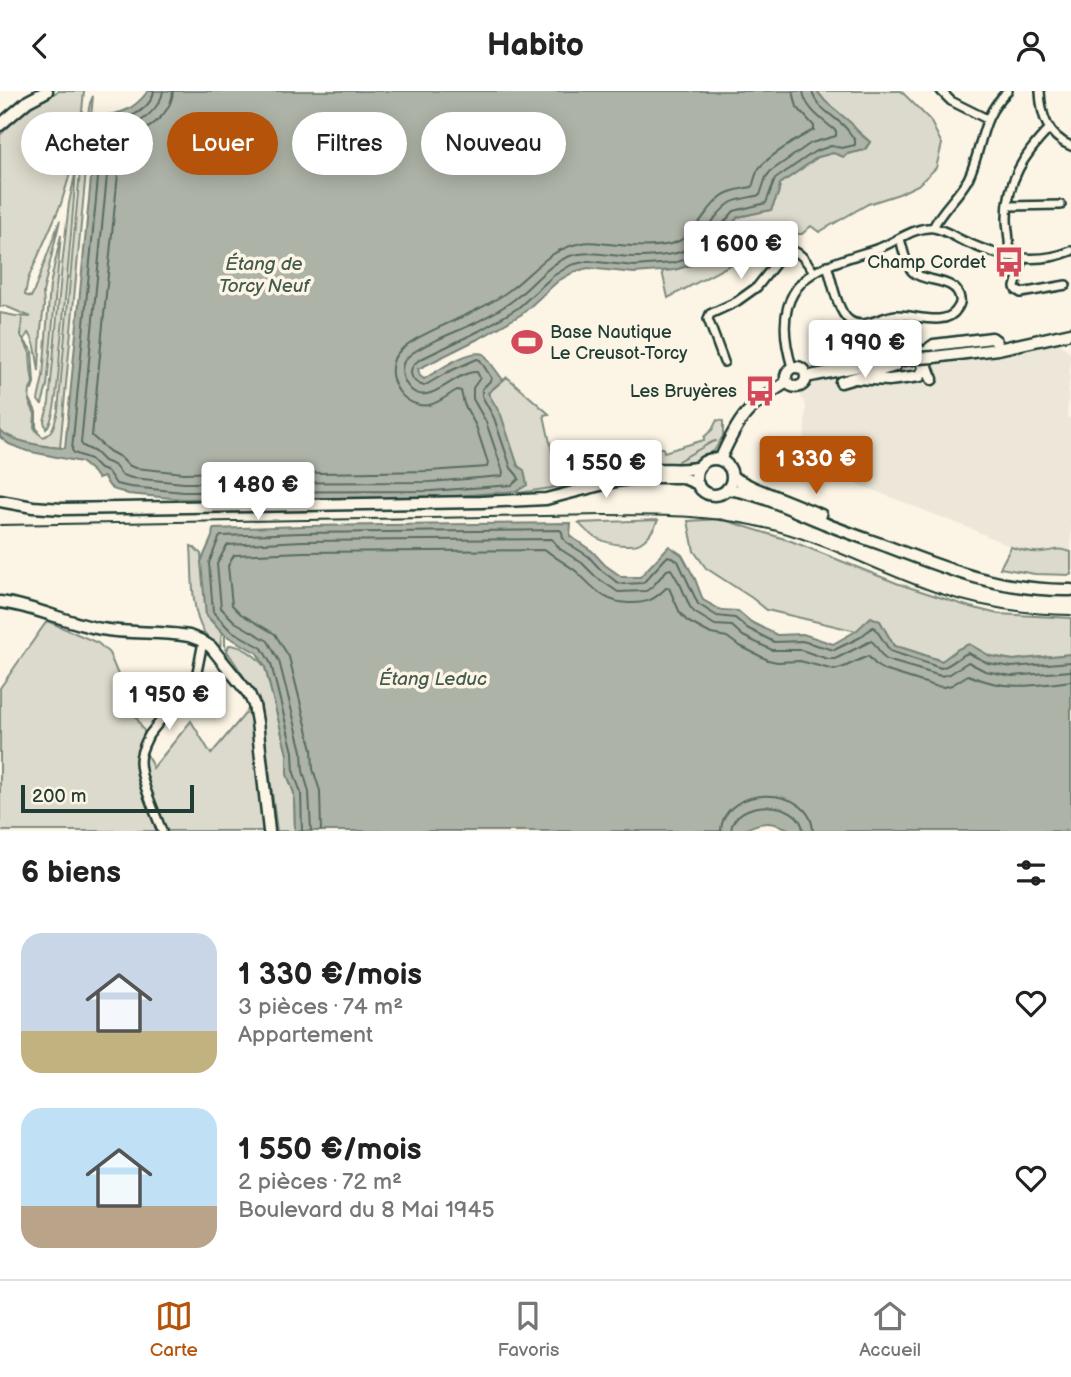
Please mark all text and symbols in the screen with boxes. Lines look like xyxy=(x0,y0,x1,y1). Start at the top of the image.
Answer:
text: Habito xyxy=(487,26,584,65)
icon: back xyxy=(21,27,59,65)
icon: person xyxy=(1012,27,1050,65)
chip: Acheter xyxy=(21,112,153,175)
chip: Louer xyxy=(167,112,278,175)
chip: Filtres xyxy=(292,112,407,175)
chip: Nouveau xyxy=(421,112,566,175)
pin: 1 600 € xyxy=(676,221,806,281)
text: 1 600 € xyxy=(700,230,782,258)
bus stop icon: Champ Cordet xyxy=(992,245,1026,279)
water label: Étang de Torcy Neuf xyxy=(219,252,311,298)
place label: Champ Cordet xyxy=(867,252,986,273)
pin: 1 990 € xyxy=(800,321,930,380)
place label: Base Nautique Le Creusot-Torcy xyxy=(550,322,688,364)
sports icon: Base Nautique Le Creusot-Torcy xyxy=(510,325,544,359)
text: 1 990 € xyxy=(825,329,905,357)
bus stop icon: Les Bruyères xyxy=(743,374,777,408)
place label: Les Bruyères xyxy=(630,381,737,402)
pin: 1 330 € xyxy=(751,437,881,496)
pin: 1 550 € xyxy=(541,441,671,500)
text: 1 330 € xyxy=(776,445,856,473)
text: 1 550 € xyxy=(566,449,646,477)
pin: 1 480 € xyxy=(193,463,323,522)
text: 1 480 € xyxy=(217,471,299,499)
water label: Étang Leduc xyxy=(379,667,487,691)
pin: 1 950 € xyxy=(104,673,234,732)
text: 1 950 € xyxy=(129,681,209,709)
scale bar xyxy=(21,782,194,814)
text: 200 m xyxy=(32,785,86,808)
icon: filters xyxy=(1012,854,1050,892)
text: 6 biens xyxy=(21,855,121,891)
text: 1 330 €/mois xyxy=(238,957,422,993)
icon: home xyxy=(77,961,161,1045)
icon: heart xyxy=(1012,984,1050,1022)
text: 3 pièces · 74 m² xyxy=(238,993,403,1021)
text: Appartement xyxy=(238,1021,373,1049)
text: 1 550 €/mois xyxy=(238,1132,422,1168)
icon: home xyxy=(77,1136,161,1220)
icon: heart xyxy=(1012,1159,1050,1197)
text: 2 pièces · 72 m² xyxy=(238,1168,402,1196)
text: Boulevard du 8 Mai 1945 xyxy=(238,1196,495,1224)
tab: Carte xyxy=(150,1297,198,1362)
tab: Favoris xyxy=(497,1297,559,1362)
tab: Accueil xyxy=(859,1297,921,1362)

